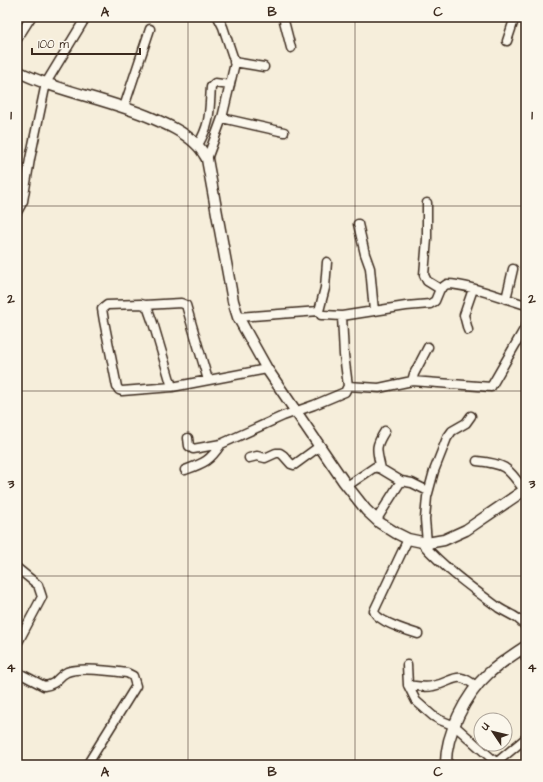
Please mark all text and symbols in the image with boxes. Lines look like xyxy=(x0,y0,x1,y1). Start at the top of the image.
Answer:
text: A xyxy=(101,3,110,21)
text: B xyxy=(267,3,277,21)
text: C xyxy=(433,3,443,21)
scale bar xyxy=(32,30,140,56)
text: 100 m xyxy=(38,36,69,53)
text: 1 xyxy=(10,106,12,124)
text: 1 xyxy=(531,106,533,124)
text: 2 xyxy=(6,290,15,308)
text: 2 xyxy=(527,290,536,308)
text: 3 xyxy=(7,475,15,493)
text: 3 xyxy=(528,475,536,493)
text: 4 xyxy=(7,659,16,677)
text: 4 xyxy=(528,659,537,677)
north arrow xyxy=(473,712,513,752)
text: U xyxy=(477,720,493,734)
text: A xyxy=(101,763,110,781)
text: B xyxy=(267,763,277,781)
text: C xyxy=(433,763,443,781)

